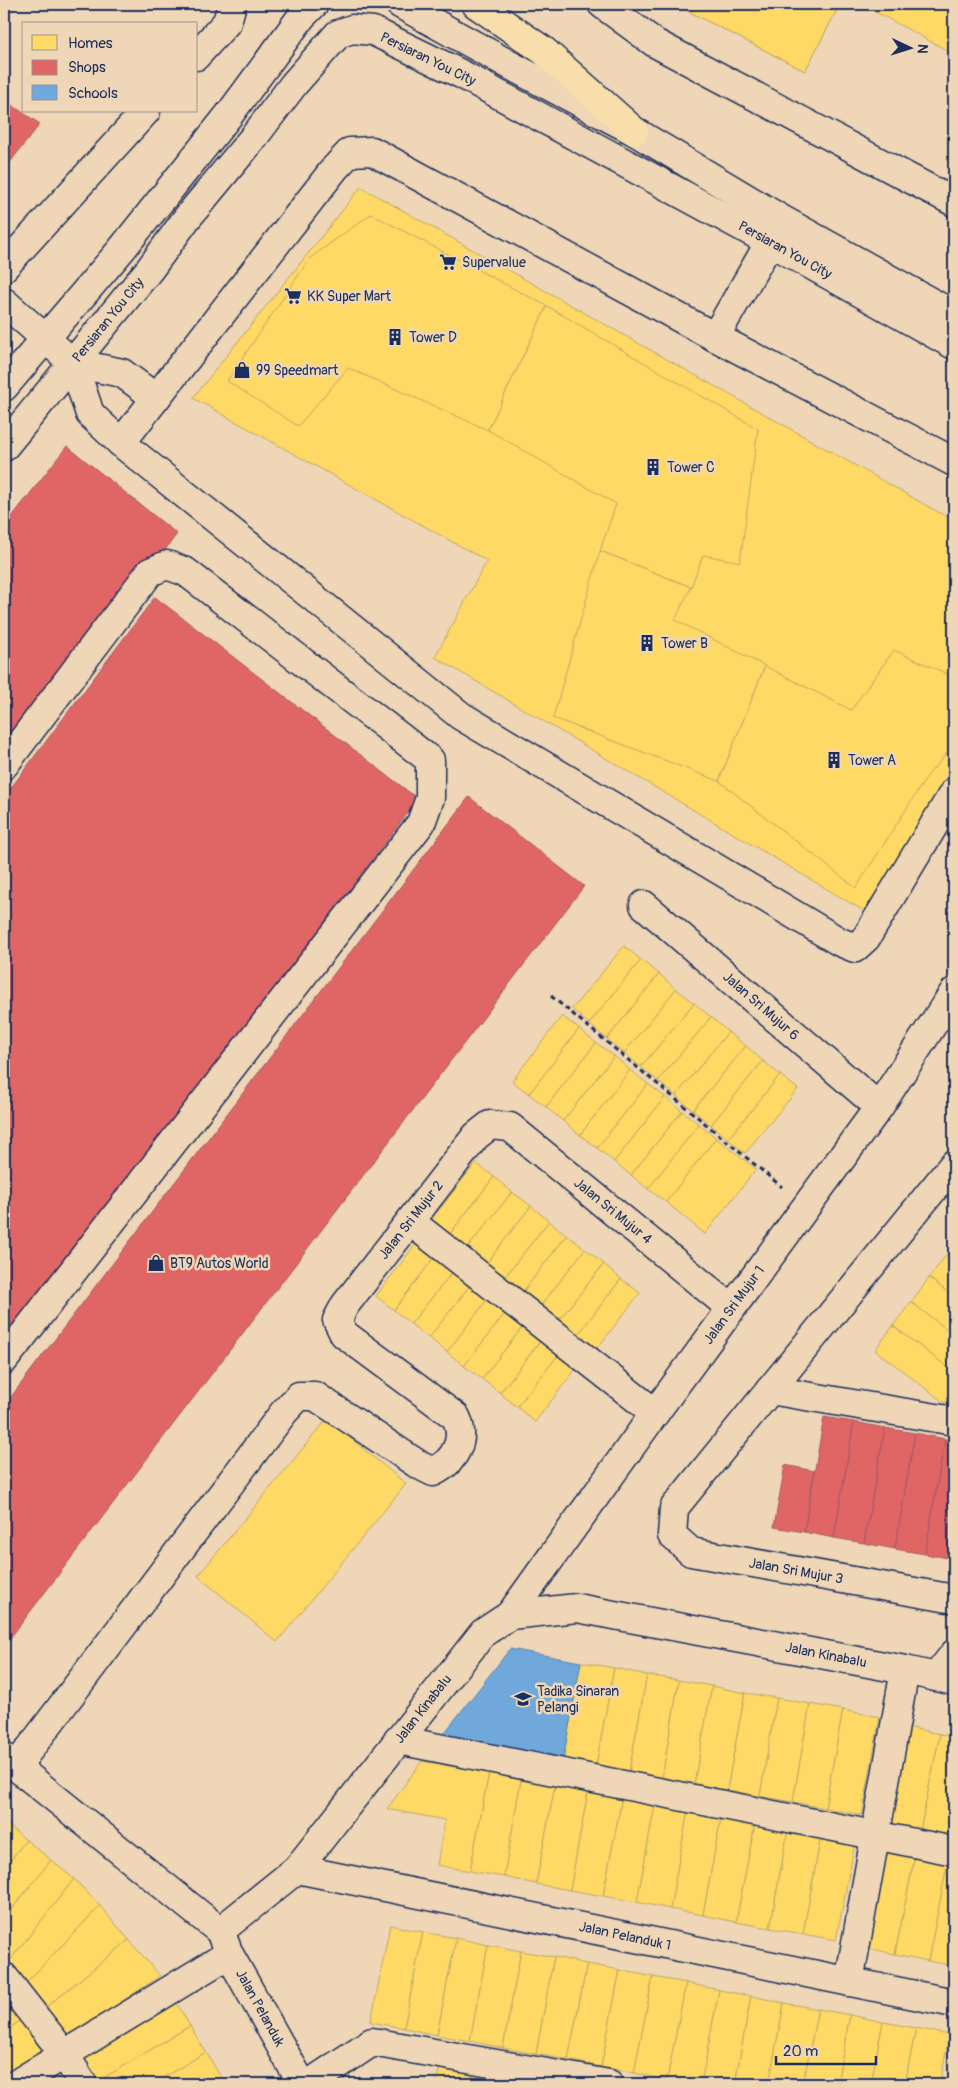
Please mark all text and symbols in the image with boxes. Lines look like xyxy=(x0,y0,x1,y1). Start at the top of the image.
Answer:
legend xyxy=(22,22,198,112)
north arrow xyxy=(886,22,936,72)
street label: Persiaran You City xyxy=(377,29,479,89)
text: Homes xyxy=(68,34,113,53)
text: N xyxy=(914,44,931,54)
text: Shops xyxy=(68,58,106,77)
text: Schools xyxy=(68,84,118,103)
street label: Persiaran You City xyxy=(735,217,835,283)
supermarket icon: Supervalue xyxy=(438,252,458,272)
place label: Supervalue xyxy=(462,254,526,271)
street label: Persiaran You City xyxy=(69,274,147,366)
supermarket icon: KK Super Mart xyxy=(283,286,303,306)
place label: KK Super Mart xyxy=(307,288,391,305)
building icon: Tower D xyxy=(385,327,405,347)
place label: Tower D xyxy=(409,329,457,346)
shop icon: 99 Speedmart xyxy=(232,360,252,380)
place label: 99 Speedmart xyxy=(256,362,339,379)
building icon: Tower C xyxy=(643,457,663,477)
place label: Tower C xyxy=(667,459,715,476)
building icon: Tower B xyxy=(637,633,657,653)
place label: Tower B xyxy=(661,635,708,652)
building icon: Tower A xyxy=(824,750,844,770)
place label: Tower A xyxy=(848,752,896,769)
street label: Jalan Sri Mujur 6 xyxy=(719,968,803,1044)
street label: Jalan Sri Mujur 4 xyxy=(571,1174,655,1248)
street label: Jalan Sri Mujur 2 xyxy=(375,1177,447,1263)
shop icon: BT9 Autos World xyxy=(146,1253,166,1273)
place label: BT9 Autos World xyxy=(170,1255,269,1272)
street label: Jalan Sri Mujur 1 xyxy=(700,1262,768,1348)
street label: Jalan Sri Mujur 3 xyxy=(748,1554,845,1588)
street label: Jalan Kinabalu xyxy=(784,1639,868,1671)
street label: Jalan Kinabalu xyxy=(391,1671,455,1747)
place label: Tadika Sinaran Pelangi xyxy=(537,1683,619,1716)
school or university icon: Tadika Sinaran Pelangi xyxy=(513,1689,533,1709)
street label: Jalan Pelanduk 1 xyxy=(577,1918,673,1954)
street label: Jalan Pelanduk xyxy=(232,1967,288,2050)
scale bar xyxy=(776,2033,876,2065)
text: 20 m xyxy=(783,2042,818,2061)

